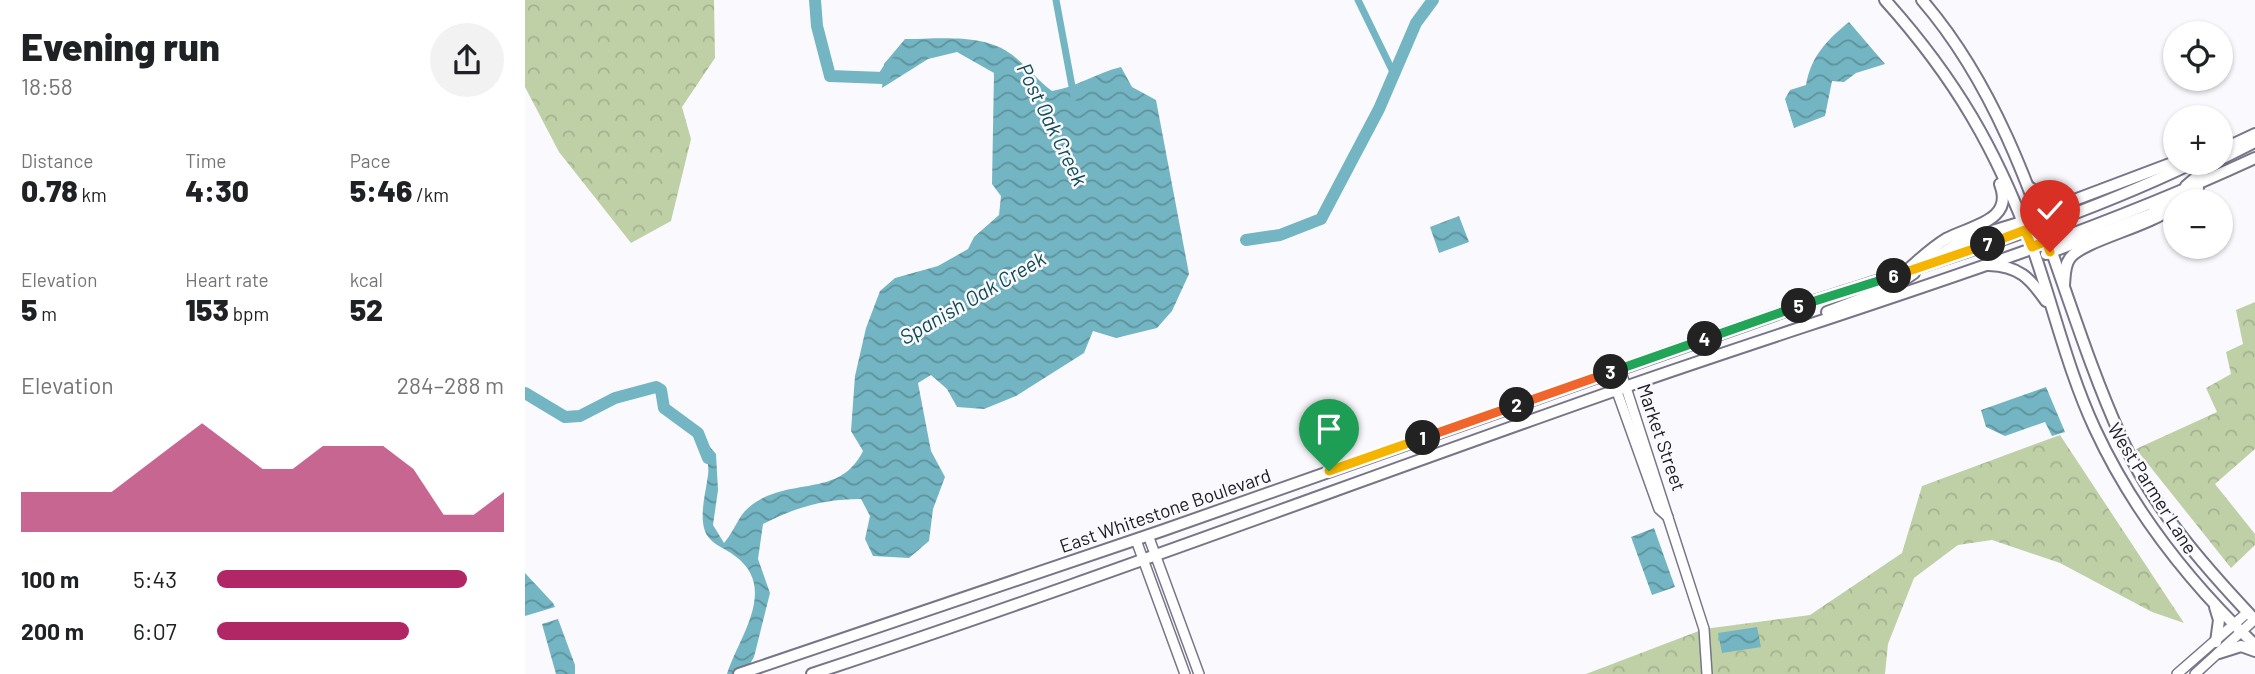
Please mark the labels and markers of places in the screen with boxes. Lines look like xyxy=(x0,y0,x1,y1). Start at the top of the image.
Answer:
pin xyxy=(2020,180,2080,252)
pin: 7 xyxy=(1971,226,2005,262)
pin: 6 xyxy=(1877,258,1911,294)
pin: 5 xyxy=(1781,288,1817,324)
pin: 4 xyxy=(1687,322,1723,356)
pin: 3 xyxy=(1593,354,1629,390)
pin: 2 xyxy=(1499,388,1535,422)
pin xyxy=(1299,399,1359,471)
pin: 1 xyxy=(1405,420,1441,456)

